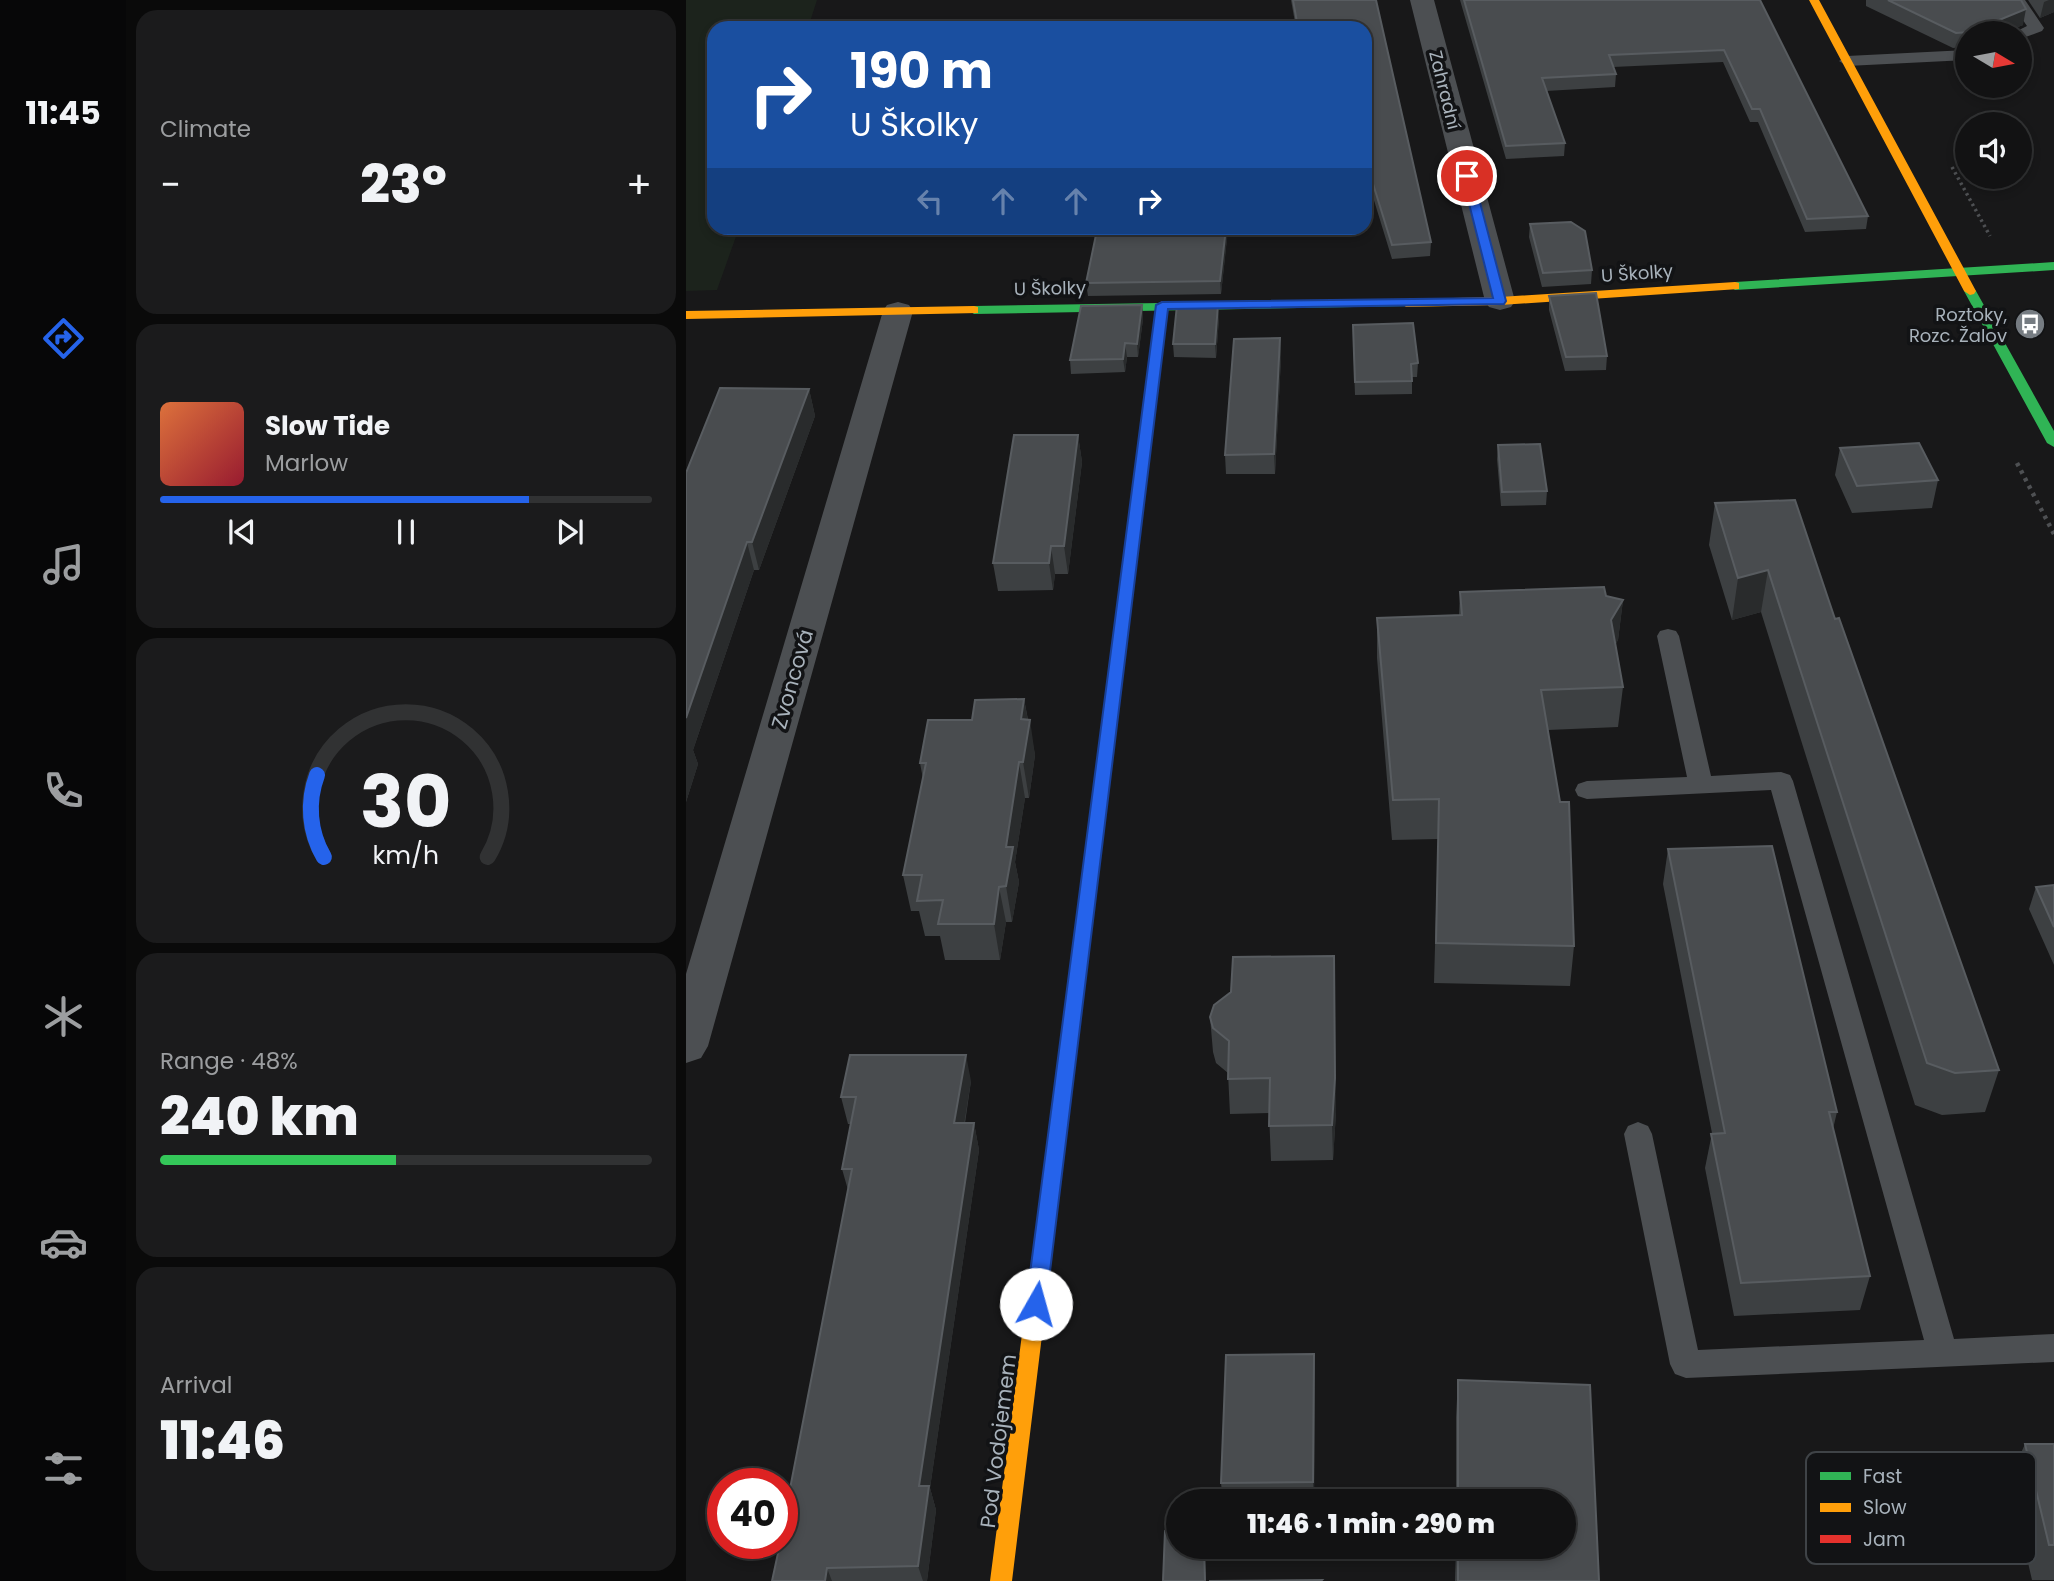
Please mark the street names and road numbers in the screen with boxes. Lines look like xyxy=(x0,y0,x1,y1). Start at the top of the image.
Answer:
street label: Zahradní xyxy=(1423,48,1467,132)
street label: U Školky xyxy=(1600,258,1674,288)
street label: U Školky xyxy=(1014,275,1086,301)
street label: Zvoncová xyxy=(764,626,820,732)
street label: Pod Vodojemem xyxy=(973,1352,1023,1530)

